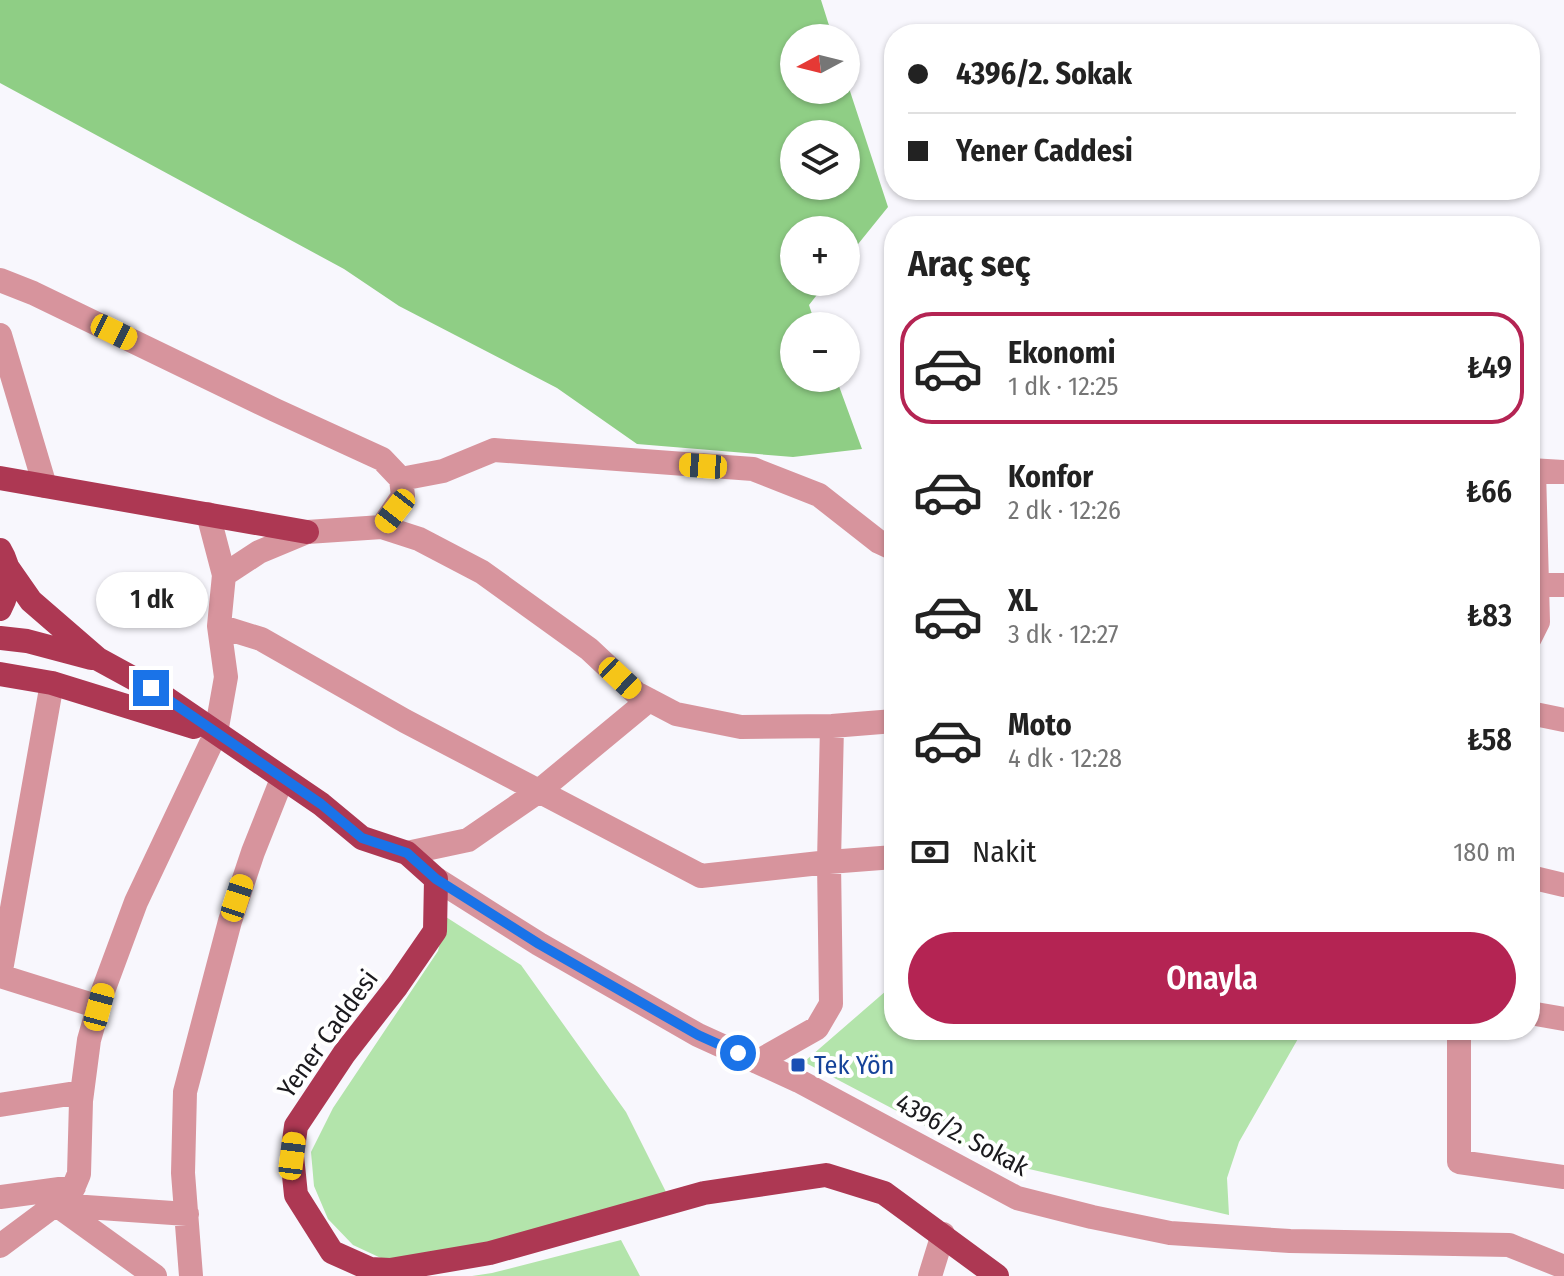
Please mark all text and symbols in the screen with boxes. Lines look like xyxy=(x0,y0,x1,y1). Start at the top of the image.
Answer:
north arrow xyxy=(780,24,860,104)
map controls xyxy=(780,24,860,392)
text: 4396/2. Sokak xyxy=(956,56,1132,92)
button: layers xyxy=(780,120,860,200)
text: Yener Caddesi xyxy=(956,133,1133,169)
button: + xyxy=(780,216,860,296)
text: Araç seç xyxy=(908,242,1030,286)
car xyxy=(87,311,141,353)
button: − xyxy=(780,312,860,392)
icon: car xyxy=(912,332,984,404)
text: Ekonomi xyxy=(1008,335,1116,371)
text: ₺49 xyxy=(1467,350,1512,386)
text: 1 dk · 12:25 xyxy=(1008,371,1119,402)
car xyxy=(678,452,728,480)
icon: car xyxy=(912,456,984,528)
text: Konfor xyxy=(1008,459,1093,495)
text: ₺66 xyxy=(1466,474,1512,510)
car xyxy=(371,485,419,537)
text: 2 dk · 12:26 xyxy=(1008,495,1121,526)
callout: 1 dk xyxy=(95,572,207,628)
icon: car xyxy=(912,580,984,652)
text: XL xyxy=(1008,583,1038,619)
text: 1 dk xyxy=(130,584,174,615)
text: ₺83 xyxy=(1467,598,1512,634)
text: 3 dk · 12:27 xyxy=(1008,619,1119,650)
car xyxy=(594,653,646,703)
route end xyxy=(133,670,169,706)
icon: car xyxy=(912,704,984,776)
text: Moto xyxy=(1008,707,1072,743)
text: ₺58 xyxy=(1467,722,1512,758)
text: 4 dk · 12:28 xyxy=(1008,743,1122,774)
icon: cash xyxy=(908,830,952,874)
text: Nakit xyxy=(972,834,1036,870)
text: 180 m xyxy=(1453,837,1516,868)
car xyxy=(218,871,256,925)
button: Onayla xyxy=(908,932,1516,1024)
street label: Yener Caddesi xyxy=(271,964,385,1104)
car xyxy=(81,981,117,1033)
route start xyxy=(720,1035,756,1071)
place label: Tek Yön xyxy=(814,1050,894,1081)
marker: Tek Yön xyxy=(789,1056,807,1074)
street label: 4396/2. Sokak xyxy=(890,1087,1035,1183)
car xyxy=(277,1131,307,1181)

